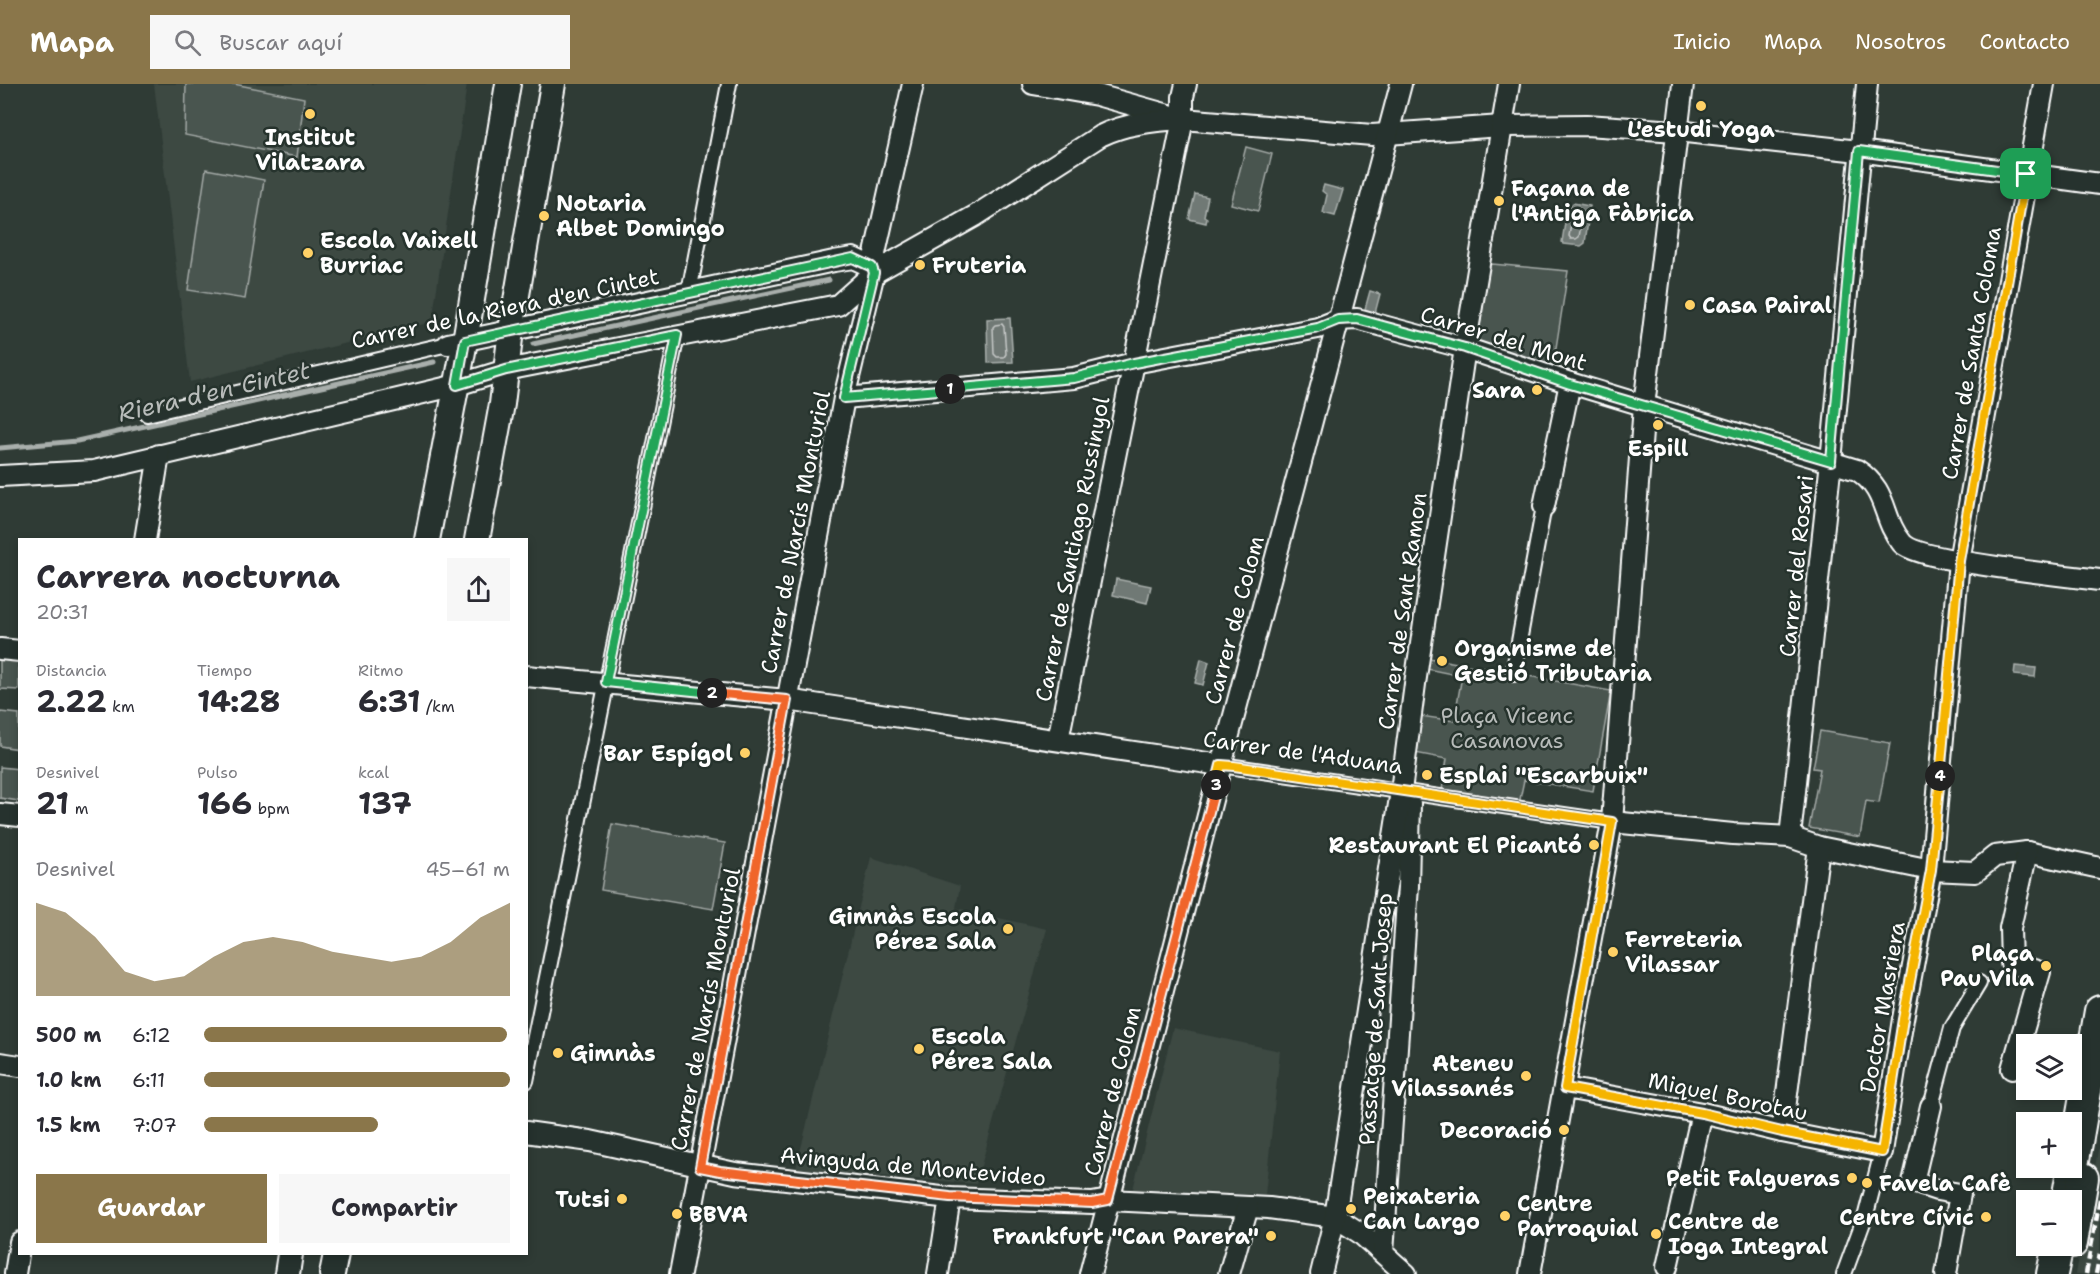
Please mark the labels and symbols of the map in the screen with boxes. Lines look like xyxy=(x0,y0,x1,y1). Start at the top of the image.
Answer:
marker: L'estudi Yoga xyxy=(1694,99,1708,113)
marker: Institut Vilatzara xyxy=(303,107,317,121)
place label: L'estudi Yoga xyxy=(1627,115,1775,144)
place label: Institut Vilatzara xyxy=(255,123,365,177)
pin xyxy=(2000,148,2051,199)
place label: Façana de l'Antiga Fàbrica xyxy=(1511,174,1694,228)
place label: Notaria Albet Domingo xyxy=(556,189,725,243)
marker: Façana de l'Antiga Fàbrica xyxy=(1492,194,1506,208)
marker: Notaria Albet Domingo xyxy=(537,209,551,223)
street label: Carrer de Santa Coloma xyxy=(1935,224,2008,482)
place label: Escola Vaixell Burriac xyxy=(320,226,478,280)
marker: Escola Vaixell Burriac xyxy=(301,246,315,260)
place label: Fruteria xyxy=(932,251,1026,280)
marker: Fruteria xyxy=(913,258,927,272)
street label: Carrer de la Riera d'en Cintet xyxy=(349,262,661,355)
place label: Casa Pairal xyxy=(1702,291,1833,320)
marker: Casa Pairal xyxy=(1683,298,1697,312)
street label: Carrer del Mont xyxy=(1417,299,1591,378)
water label: Riera d'en Cintet xyxy=(115,354,314,430)
pin: 1 xyxy=(935,374,965,404)
place label: Sara xyxy=(1472,376,1525,405)
marker: Sara xyxy=(1530,383,1544,397)
street label: Carrer de Narcís Monturiol xyxy=(754,388,837,676)
street label: Carrer de Santiago Russinyol xyxy=(1029,394,1116,704)
marker: Espill xyxy=(1651,418,1665,432)
place label: Espill xyxy=(1628,434,1689,463)
street label: Carrer del Rosari xyxy=(1773,474,1820,659)
street label: Carrer de Sant Ramon xyxy=(1371,491,1433,731)
street label: Carrer de Colom xyxy=(1198,532,1271,708)
place label: Organisme de Gestió Tributaria xyxy=(1454,634,1652,688)
marker: Organisme de Gestió Tributaria xyxy=(1435,654,1449,668)
pin: 2 xyxy=(697,678,727,708)
park label: Plaça Vicenc Casanovas xyxy=(1441,701,1573,755)
street label: Carrer de l'Aduana xyxy=(1201,724,1405,781)
place label: Bar Espígol xyxy=(603,739,733,768)
marker: Bar Espígol xyxy=(738,746,752,760)
place label: Esplai "Escarbuix" xyxy=(1439,761,1648,790)
pin: 4 xyxy=(1925,761,1955,791)
marker: Esplai "Escarbuix" xyxy=(1420,768,1434,782)
pin: 3 xyxy=(1201,770,1231,800)
place label: Restaurant El Picantó xyxy=(1329,831,1582,860)
marker: Restaurant El Picantó xyxy=(1587,838,1601,852)
street label: Carrer de Narcís Monturiol xyxy=(664,865,747,1153)
street label: Passatge de Sant Josep xyxy=(1352,892,1399,1146)
place label: Gimnàs Escola Pérez Sala xyxy=(828,902,996,956)
street label: Doctor Masriera xyxy=(1853,919,1912,1095)
marker: Gimnàs Escola Pérez Sala xyxy=(1001,922,1015,936)
place label: Ferreteria Vilassar xyxy=(1625,925,1742,979)
place label: Plaça Pau Vila xyxy=(1940,939,2034,993)
marker: Ferreteria Vilassar xyxy=(1606,945,1620,959)
marker: Plaça Pau Vila xyxy=(2039,959,2053,973)
street label: Carrer de Colom xyxy=(1077,1003,1148,1179)
place label: Escola Pérez Sala xyxy=(931,1022,1052,1076)
place label: Gimnàs xyxy=(570,1039,656,1068)
marker: Escola Pérez Sala xyxy=(912,1042,926,1056)
marker: Gimnàs xyxy=(551,1046,565,1060)
place label: Ateneu Vilassanés xyxy=(1391,1049,1514,1103)
street label: Miquel Borotau xyxy=(1645,1065,1810,1128)
marker: Ateneu Vilassanés xyxy=(1519,1069,1533,1083)
place label: Decoració xyxy=(1440,1116,1552,1145)
marker: Decoració xyxy=(1557,1123,1571,1137)
street label: Avinguda de Montevideo xyxy=(779,1140,1047,1193)
place label: Petit Falgueras xyxy=(1666,1164,1840,1193)
place label: Favela Cafè xyxy=(1879,1169,2011,1198)
marker: Petit Falgueras xyxy=(1845,1171,1859,1185)
marker: Favela Cafè xyxy=(1860,1176,1874,1190)
place label: Peixateria Can Largo xyxy=(1363,1182,1480,1236)
place label: Tutsi xyxy=(555,1185,610,1214)
place label: Centre Parroquial xyxy=(1517,1189,1639,1243)
marker: Tutsi xyxy=(615,1192,629,1206)
place label: BBVA xyxy=(689,1200,748,1229)
marker: Peixateria Can Largo xyxy=(1344,1202,1358,1216)
place label: Centre Cívic xyxy=(1839,1203,1974,1232)
marker: BBVA xyxy=(670,1207,684,1221)
place label: Centre de Ioga Integral xyxy=(1668,1207,1829,1261)
marker: Centre Parroquial xyxy=(1498,1209,1512,1223)
marker: Centre Cívic xyxy=(1979,1210,1993,1224)
place label: Frankfurt "Can Parera" xyxy=(992,1222,1259,1251)
marker: Centre de Ioga Integral xyxy=(1649,1227,1663,1241)
marker: Frankfurt "Can Parera" xyxy=(1264,1229,1278,1243)

